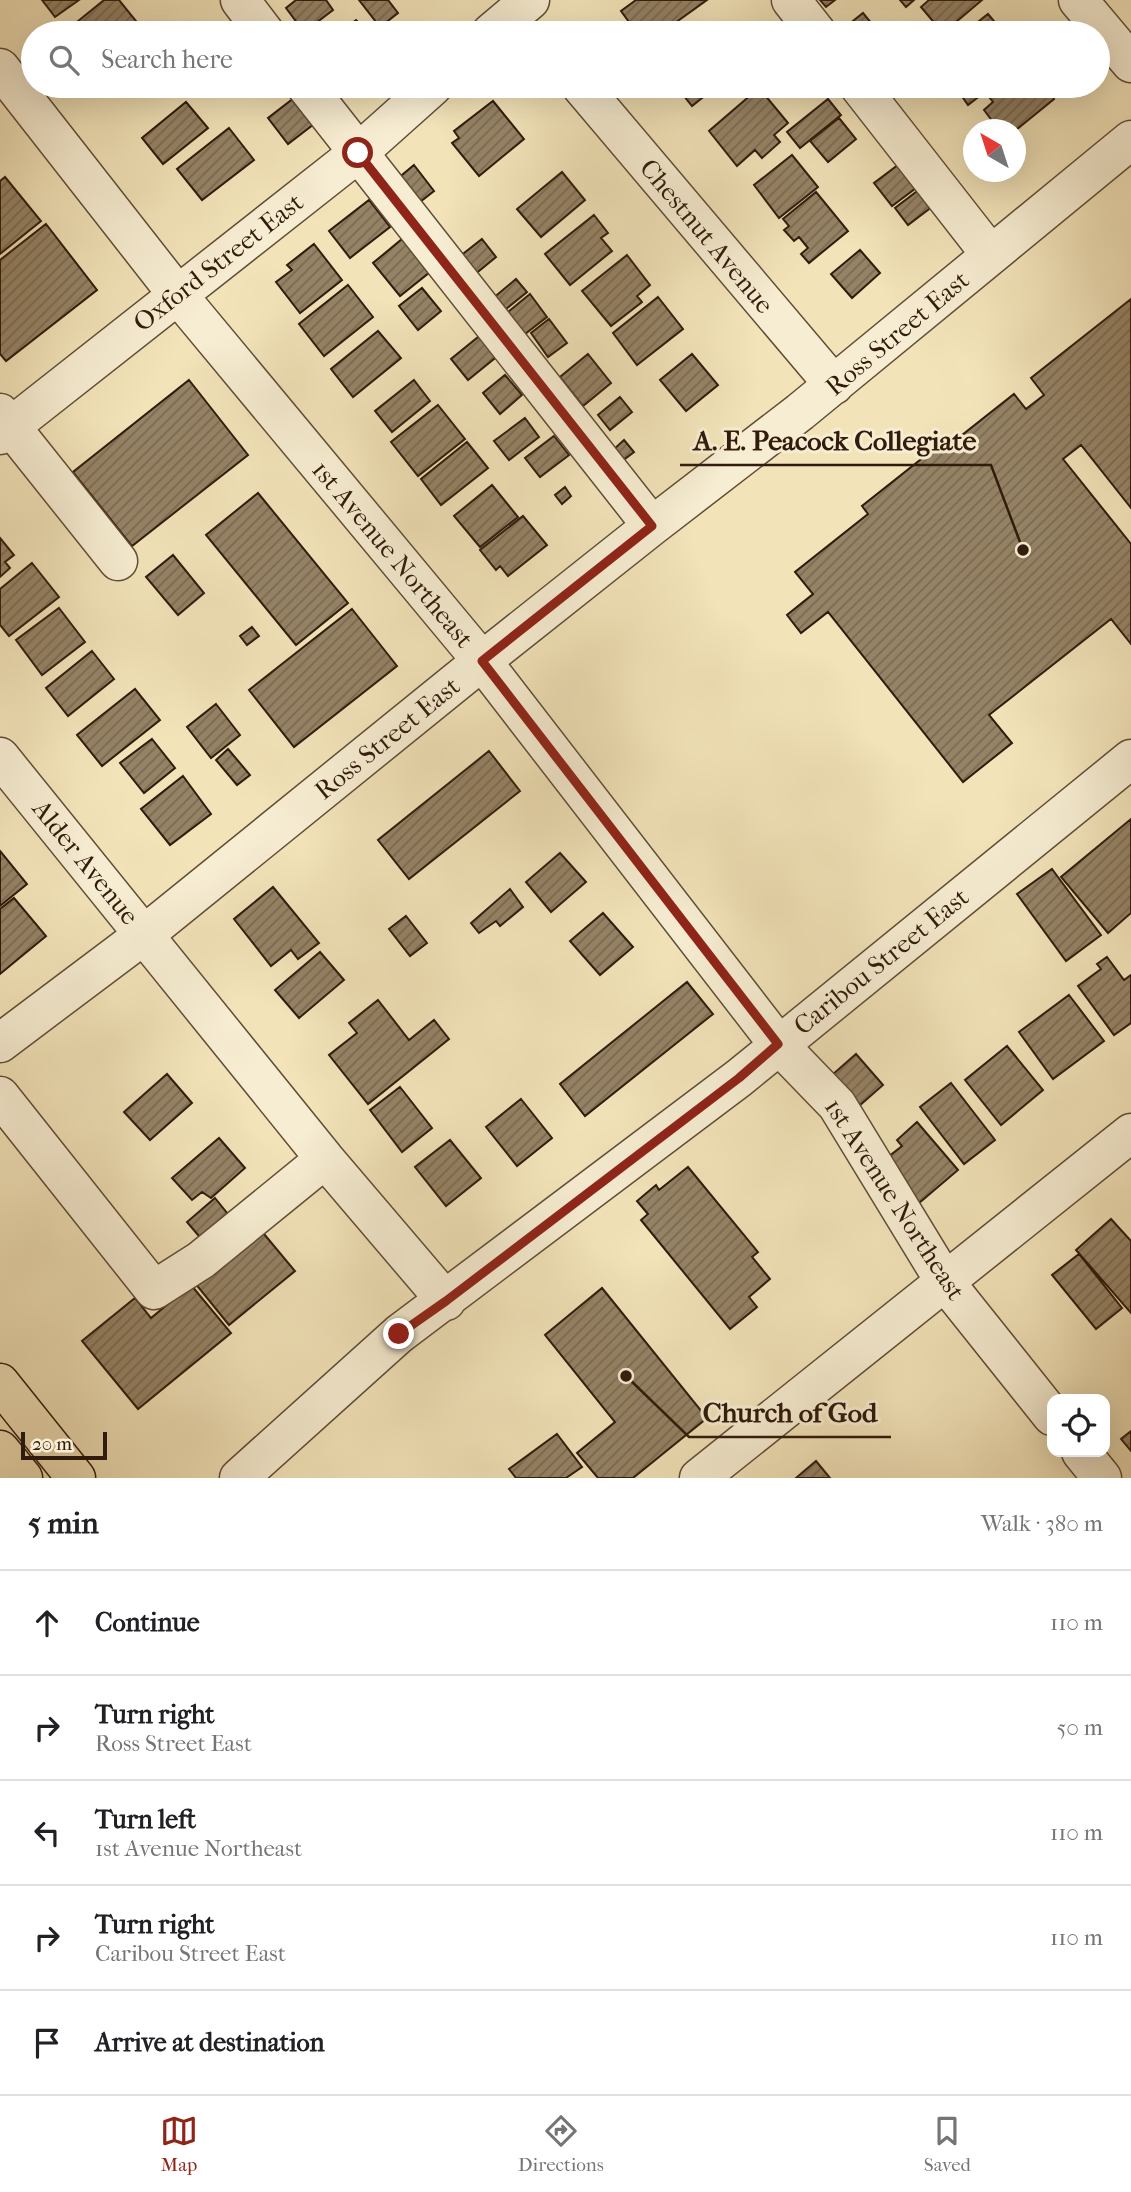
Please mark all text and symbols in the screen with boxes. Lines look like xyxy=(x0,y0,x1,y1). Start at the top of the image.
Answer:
search box xyxy=(21,21,1110,98)
icon: search xyxy=(45,41,83,79)
text: Search here xyxy=(101,44,233,75)
north arrow xyxy=(963,119,1026,182)
route start xyxy=(342,137,373,168)
street label: Chestnut Avenue xyxy=(633,153,780,320)
street label: Oxford Street East xyxy=(127,186,310,338)
street label: Ross Street East xyxy=(819,264,976,402)
callout: A. E. Peacock Collegiate xyxy=(680,416,991,465)
text: A. E. Peacock Collegiate xyxy=(692,424,977,457)
street label: 1st Avenue Northeast xyxy=(305,455,480,655)
street label: Ross Street East xyxy=(309,670,467,806)
street label: Alder Avenue xyxy=(25,793,145,931)
street label: Caribou Street East xyxy=(788,881,976,1041)
street label: 1st Avenue Northeast xyxy=(818,1093,972,1307)
route end xyxy=(383,1318,414,1349)
callout: Church of God xyxy=(689,1388,891,1437)
map controls xyxy=(1047,1394,1110,1457)
button: locate xyxy=(1047,1394,1110,1457)
text: Church of God xyxy=(703,1396,878,1429)
scale bar xyxy=(21,1429,107,1461)
text: 20 m xyxy=(32,1433,72,1455)
text: 5 min xyxy=(28,1506,99,1541)
text: Walk · 380 m xyxy=(981,1510,1103,1537)
icon: ahead xyxy=(28,1604,66,1642)
text: Continue xyxy=(95,1607,200,1638)
text: 110 m xyxy=(1050,1609,1103,1636)
text: Turn right xyxy=(95,1699,215,1730)
icon: right xyxy=(28,1709,66,1747)
text: 50 m xyxy=(1056,1714,1103,1741)
text: Ross Street East xyxy=(95,1730,252,1757)
text: Turn left xyxy=(95,1804,196,1835)
icon: left xyxy=(28,1814,66,1852)
text: 110 m xyxy=(1050,1819,1103,1846)
text: 1st Avenue Northeast xyxy=(95,1835,302,1862)
text: Turn right xyxy=(95,1909,215,1940)
icon: right xyxy=(28,1919,66,1957)
text: 110 m xyxy=(1050,1924,1103,1951)
text: Caribou Street East xyxy=(95,1940,286,1967)
icon: arrive xyxy=(28,2024,66,2062)
text: Arrive at destination xyxy=(95,2027,325,2058)
tab: Map xyxy=(160,2112,198,2176)
tab: Directions xyxy=(518,2112,604,2176)
tab: Saved xyxy=(924,2112,971,2176)

